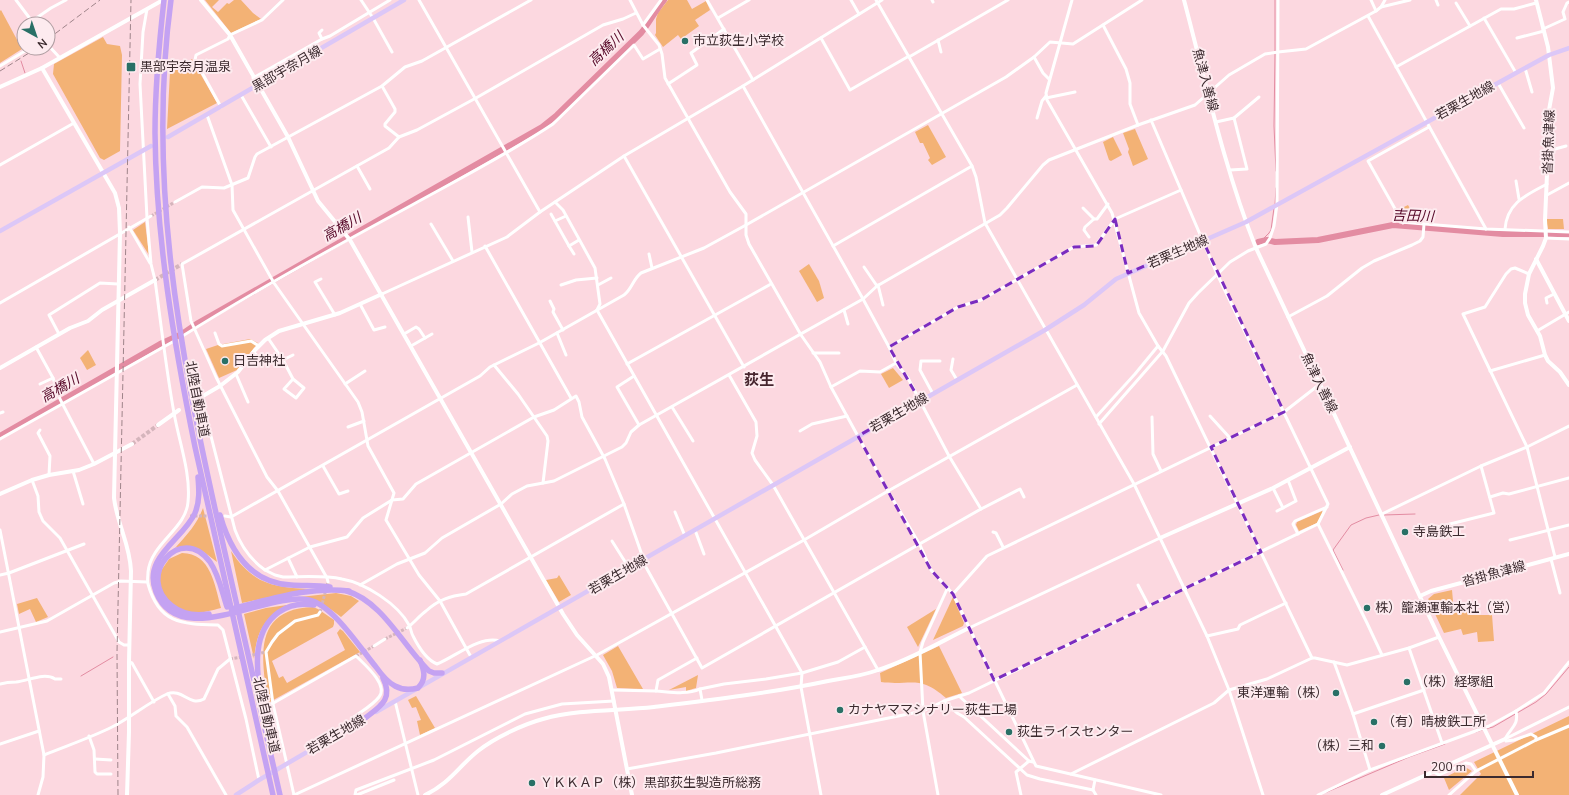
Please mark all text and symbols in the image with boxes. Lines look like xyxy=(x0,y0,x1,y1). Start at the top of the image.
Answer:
north arrow xyxy=(16,16,56,56)
water label: 高橋川 xyxy=(584,26,629,70)
place label: 市立荻生小学校 xyxy=(693,32,784,50)
text: N xyxy=(34,35,50,52)
marker: 市立荻生小学校 xyxy=(680,36,690,46)
street label: 黒部宇奈月線 xyxy=(249,42,325,96)
street label: 魚津入善線 xyxy=(1188,46,1222,114)
place label: 黒部宇奈月温泉 xyxy=(140,58,231,76)
marker: 黒部宇奈月温泉 xyxy=(125,61,137,73)
street label: 若栗生地線 xyxy=(1432,77,1498,125)
street label: 沓掛魚津線 xyxy=(1539,109,1559,175)
water label: 吉田川 xyxy=(1392,206,1436,226)
water label: 高橋川 xyxy=(319,207,367,246)
street label: 若栗生地線 xyxy=(1145,231,1211,273)
street label: 魚津入善線 xyxy=(1297,350,1341,416)
place label: 日吉神社 xyxy=(233,352,285,370)
marker: 日吉神社 xyxy=(220,356,230,366)
street label: 北陸自動車道 xyxy=(181,359,213,439)
water label: 高橋川 xyxy=(37,368,85,407)
district label: 荻生 xyxy=(744,370,774,390)
street label: 若栗生地線 xyxy=(866,389,932,437)
place label: 寺島鉄工 xyxy=(1413,523,1465,541)
marker: 寺島鉄工 xyxy=(1400,527,1410,537)
street label: 若栗生地線 xyxy=(585,551,651,599)
street label: 沓掛魚津線 xyxy=(1460,557,1528,591)
place label: 株）籠瀬運輸本社（営） xyxy=(1375,599,1518,617)
marker: 株）籠瀬運輸本社（営） xyxy=(1362,603,1372,613)
place label: （株）経塚組 xyxy=(1415,673,1493,691)
street label: 北陸自動車道 xyxy=(248,675,284,755)
marker: （株）経塚組 xyxy=(1402,677,1412,687)
place label: 東洋運輸（株） xyxy=(1237,684,1328,702)
marker: 東洋運輸（株） xyxy=(1331,688,1341,698)
place label: カナヤママシナリー荻生工場 xyxy=(848,701,1017,719)
marker: カナヤママシナリー荻生工場 xyxy=(835,705,845,715)
street label: 若栗生地線 xyxy=(303,711,369,759)
place label: （有）晴柀鉄工所 xyxy=(1382,713,1486,731)
marker: （有）晴柀鉄工所 xyxy=(1369,717,1379,727)
place label: 荻生ライスセンター xyxy=(1017,723,1134,741)
marker: 荻生ライスセンター xyxy=(1004,727,1014,737)
place label: （株）三和 xyxy=(1309,737,1374,755)
marker: （株）三和 xyxy=(1377,741,1387,751)
scale bar xyxy=(1425,753,1533,779)
text: 200 m xyxy=(1431,759,1466,775)
place label: ＹＫＫＡＰ（株）黒部荻生製造所総務 xyxy=(540,774,761,792)
marker: ＹＫＫＡＰ（株）黒部荻生製造所総務 xyxy=(527,778,537,788)

